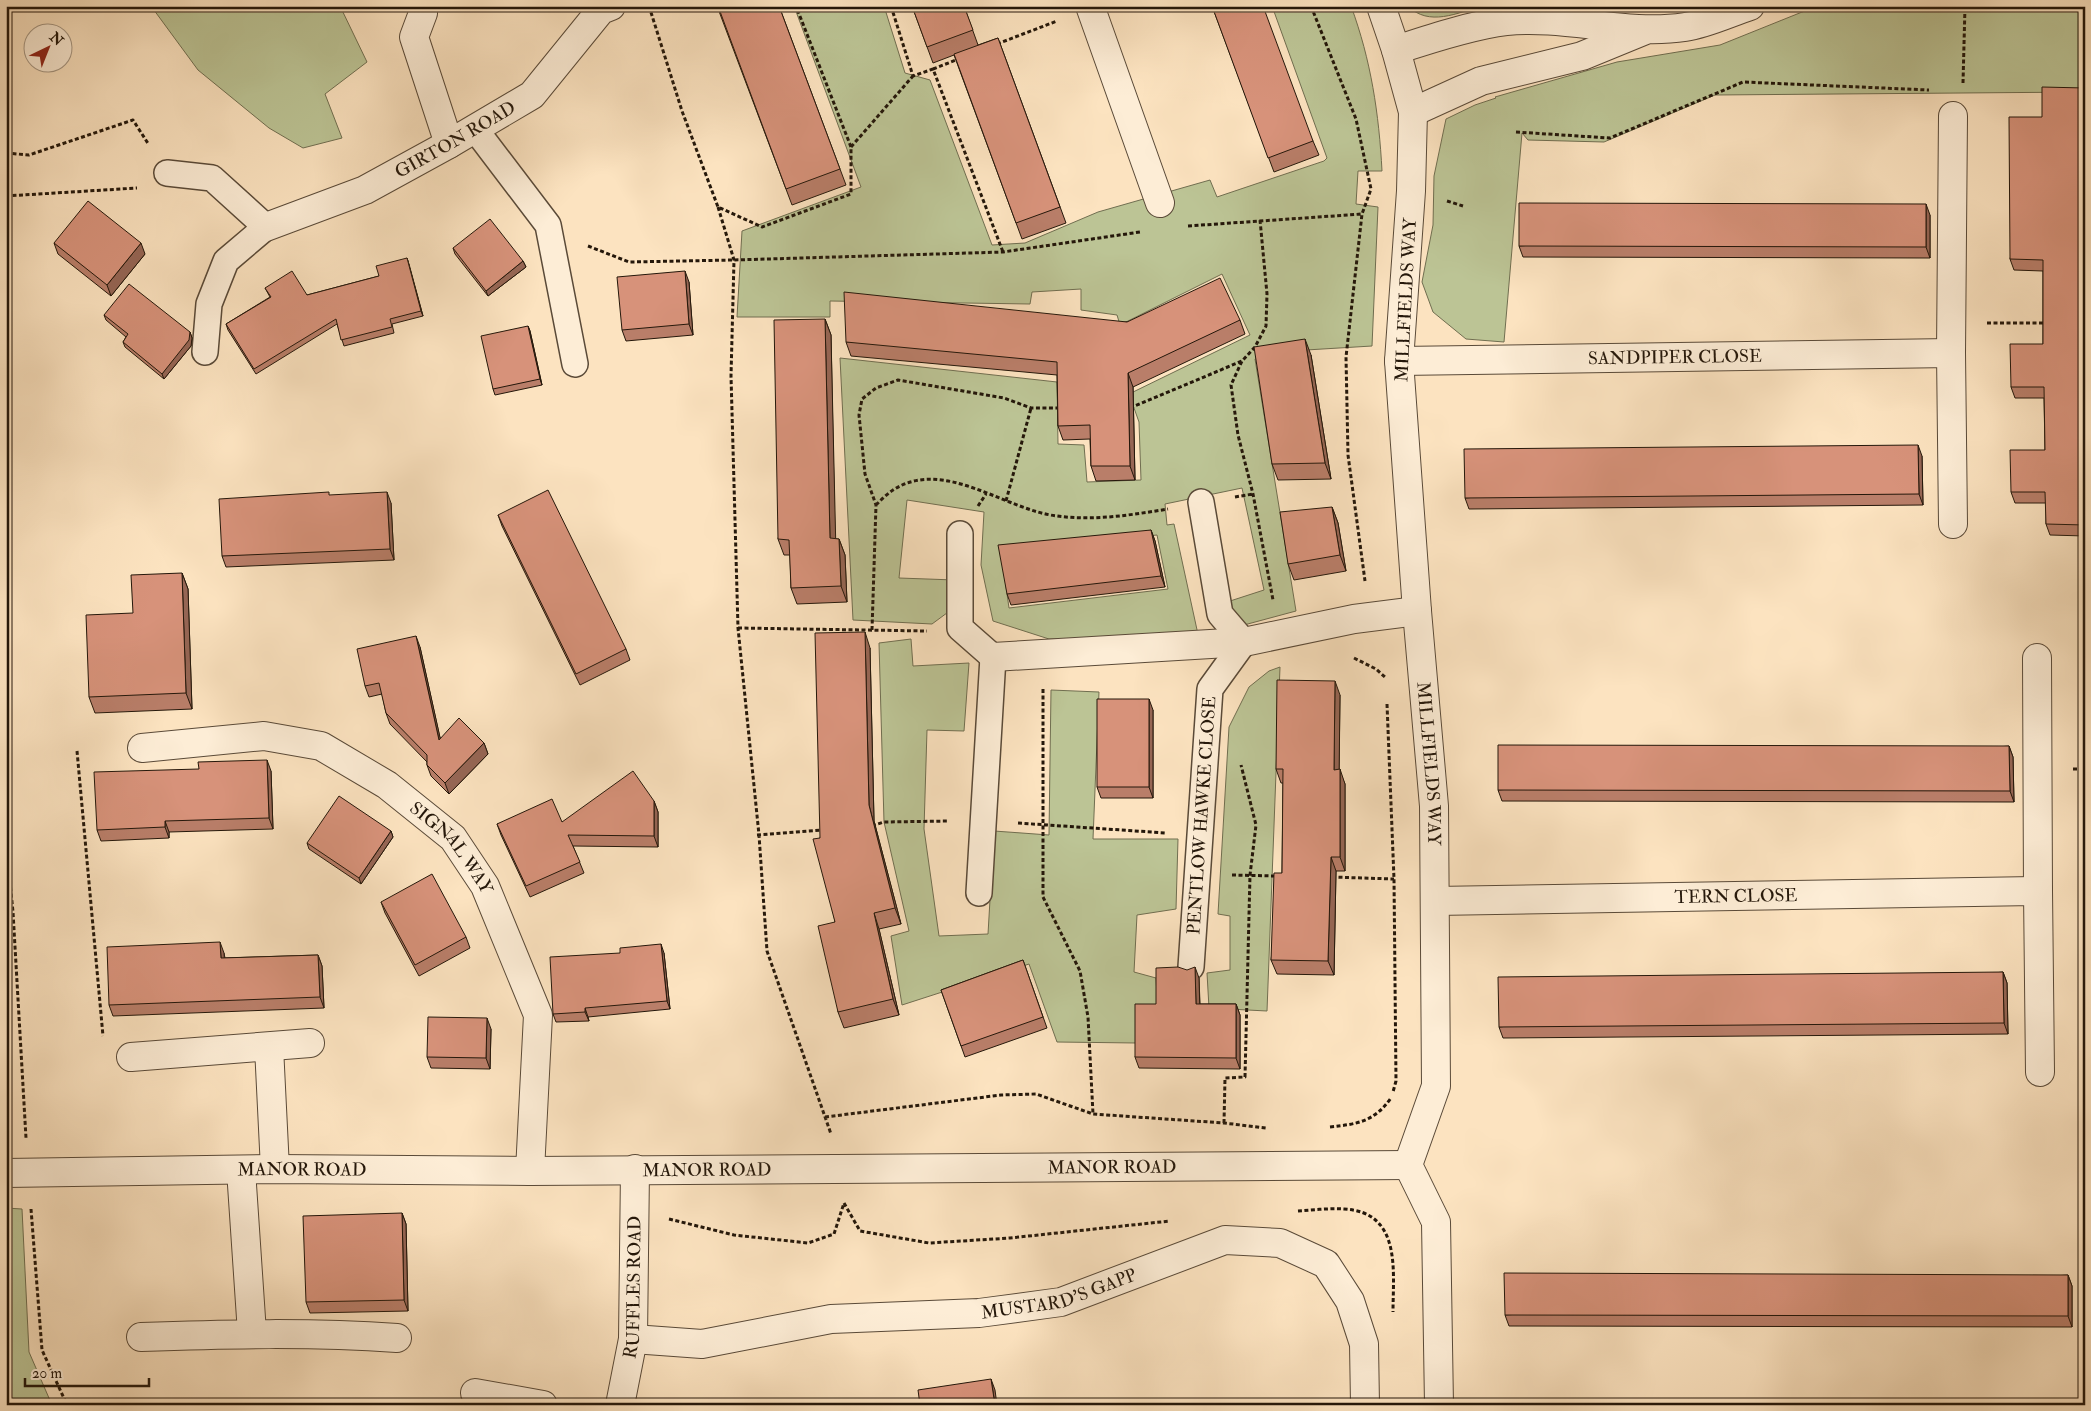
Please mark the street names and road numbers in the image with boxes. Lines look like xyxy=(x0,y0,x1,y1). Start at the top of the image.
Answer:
street label: GIRTON ROAD xyxy=(391,96,520,183)
street label: MILLFIELDS WAY xyxy=(1390,217,1422,383)
street label: SANDPIPER CLOSE xyxy=(1588,344,1762,370)
street label: MILLFIELDS WAY xyxy=(1412,681,1446,846)
street label: PENTLOW HAWKE CLOSE xyxy=(1182,695,1221,935)
street label: SIGNAL WAY xyxy=(405,796,499,897)
street label: TERN CLOSE xyxy=(1674,883,1798,909)
street label: MANOR ROAD xyxy=(1047,1155,1177,1179)
street label: MANOR ROAD xyxy=(237,1157,367,1181)
street label: MANOR ROAD xyxy=(642,1158,772,1182)
street label: RUFFLES ROAD xyxy=(618,1216,646,1361)
street label: MUSTARD'S GAPP xyxy=(980,1263,1140,1324)

